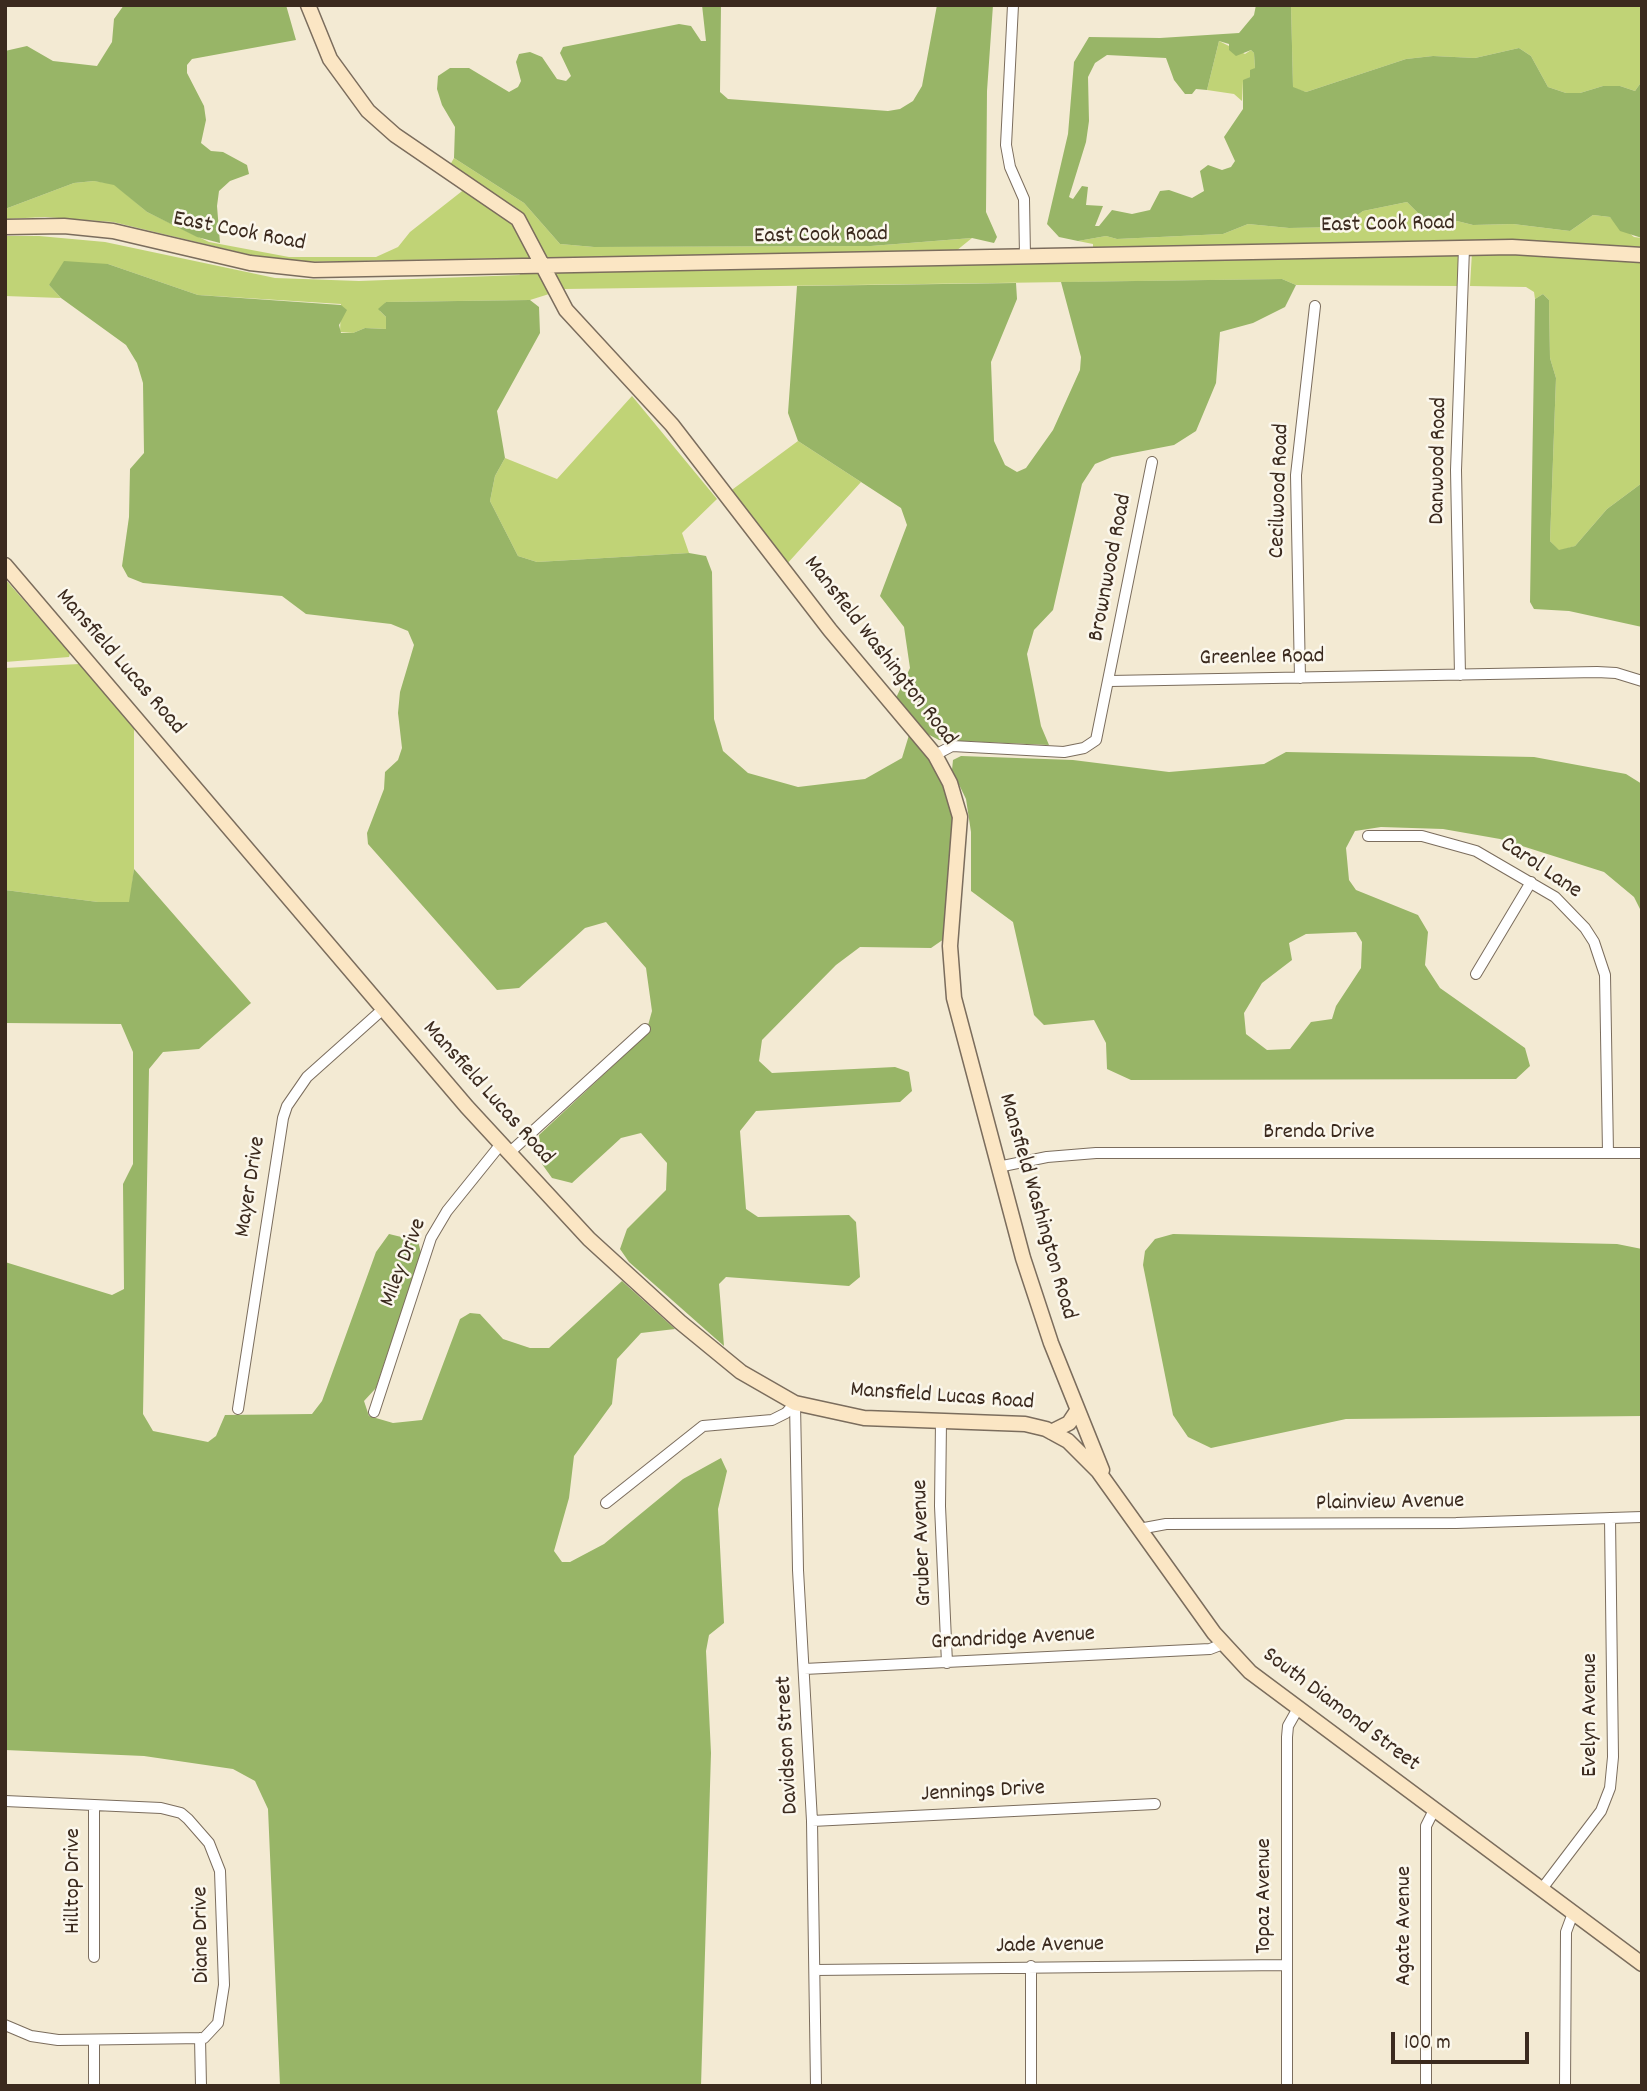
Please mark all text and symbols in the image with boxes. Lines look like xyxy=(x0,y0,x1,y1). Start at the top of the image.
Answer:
street label: East Cook Road xyxy=(170,207,308,259)
street label: East Cook Road xyxy=(1321,211,1455,241)
street label: East Cook Road xyxy=(754,222,888,252)
street label: Danwood Road xyxy=(1425,397,1455,525)
street label: Cecilwood Road xyxy=(1265,423,1297,559)
street label: Brownwood Road xyxy=(1084,492,1140,644)
street label: Mansfield Washington Road xyxy=(796,551,962,753)
street label: Mansfield Lucas Road xyxy=(48,584,190,742)
street label: Greenlee Road xyxy=(1199,644,1325,674)
street label: Carol Lane xyxy=(1494,832,1586,906)
street label: Mansfield Lucas Road xyxy=(415,1016,559,1172)
street label: Mansfield Washington Road xyxy=(991,1091,1081,1323)
street label: Brenda Drive xyxy=(1263,1120,1375,1148)
street label: Mayer Drive xyxy=(230,1135,274,1239)
street label: Miley Drive xyxy=(376,1215,434,1311)
street label: Mansfield Lucas Road xyxy=(849,1378,1035,1418)
street label: Gruber Avenue xyxy=(908,1479,940,1607)
street label: Plainview Avenue xyxy=(1316,1489,1464,1519)
street label: Grandridge Avenue xyxy=(930,1622,1096,1658)
street label: South Diamond Street xyxy=(1256,1643,1424,1779)
street label: Evelyn Avenue xyxy=(1578,1653,1606,1777)
street label: Davidson Street xyxy=(772,1675,806,1815)
street label: Jennings Drive xyxy=(920,1776,1046,1810)
street label: Hilltop Drive xyxy=(61,1828,89,1934)
street label: Topaz Avenue xyxy=(1252,1838,1280,1954)
street label: Agate Avenue xyxy=(1392,1866,1420,1986)
street label: Diane Drive xyxy=(188,1886,218,1984)
street label: Jade Avenue xyxy=(996,1932,1104,1962)
scale bar xyxy=(1395,2018,1533,2062)
text: 100 m xyxy=(1404,2029,1451,2059)

